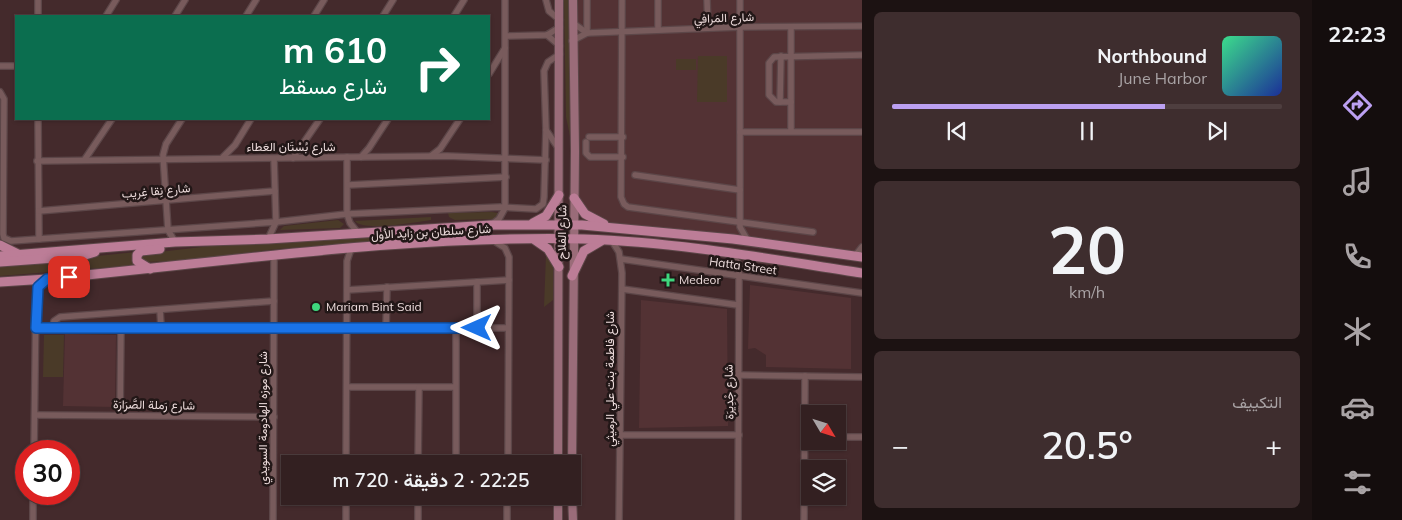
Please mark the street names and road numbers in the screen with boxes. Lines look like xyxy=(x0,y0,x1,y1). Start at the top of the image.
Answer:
street label: شارع المَرافِي xyxy=(694,9,754,29)
street label: شارع بُسْتَان العَطاء xyxy=(246,139,336,156)
street label: شارع نِقا غِريب xyxy=(121,180,191,203)
street label: شارع الفلاح xyxy=(554,204,571,260)
street label: شارع سلطان بن زايد الأول xyxy=(371,221,492,244)
street label: Hatta Street xyxy=(708,253,778,278)
street label: شارع فاطمة بنت علي الرميثي xyxy=(602,311,620,447)
street label: شارع موزه الهادومة السويدي xyxy=(255,351,273,485)
street label: شارع جْدِيرَة xyxy=(721,364,738,420)
street label: شارع رَملة الصَّرَارَة xyxy=(113,396,195,415)

